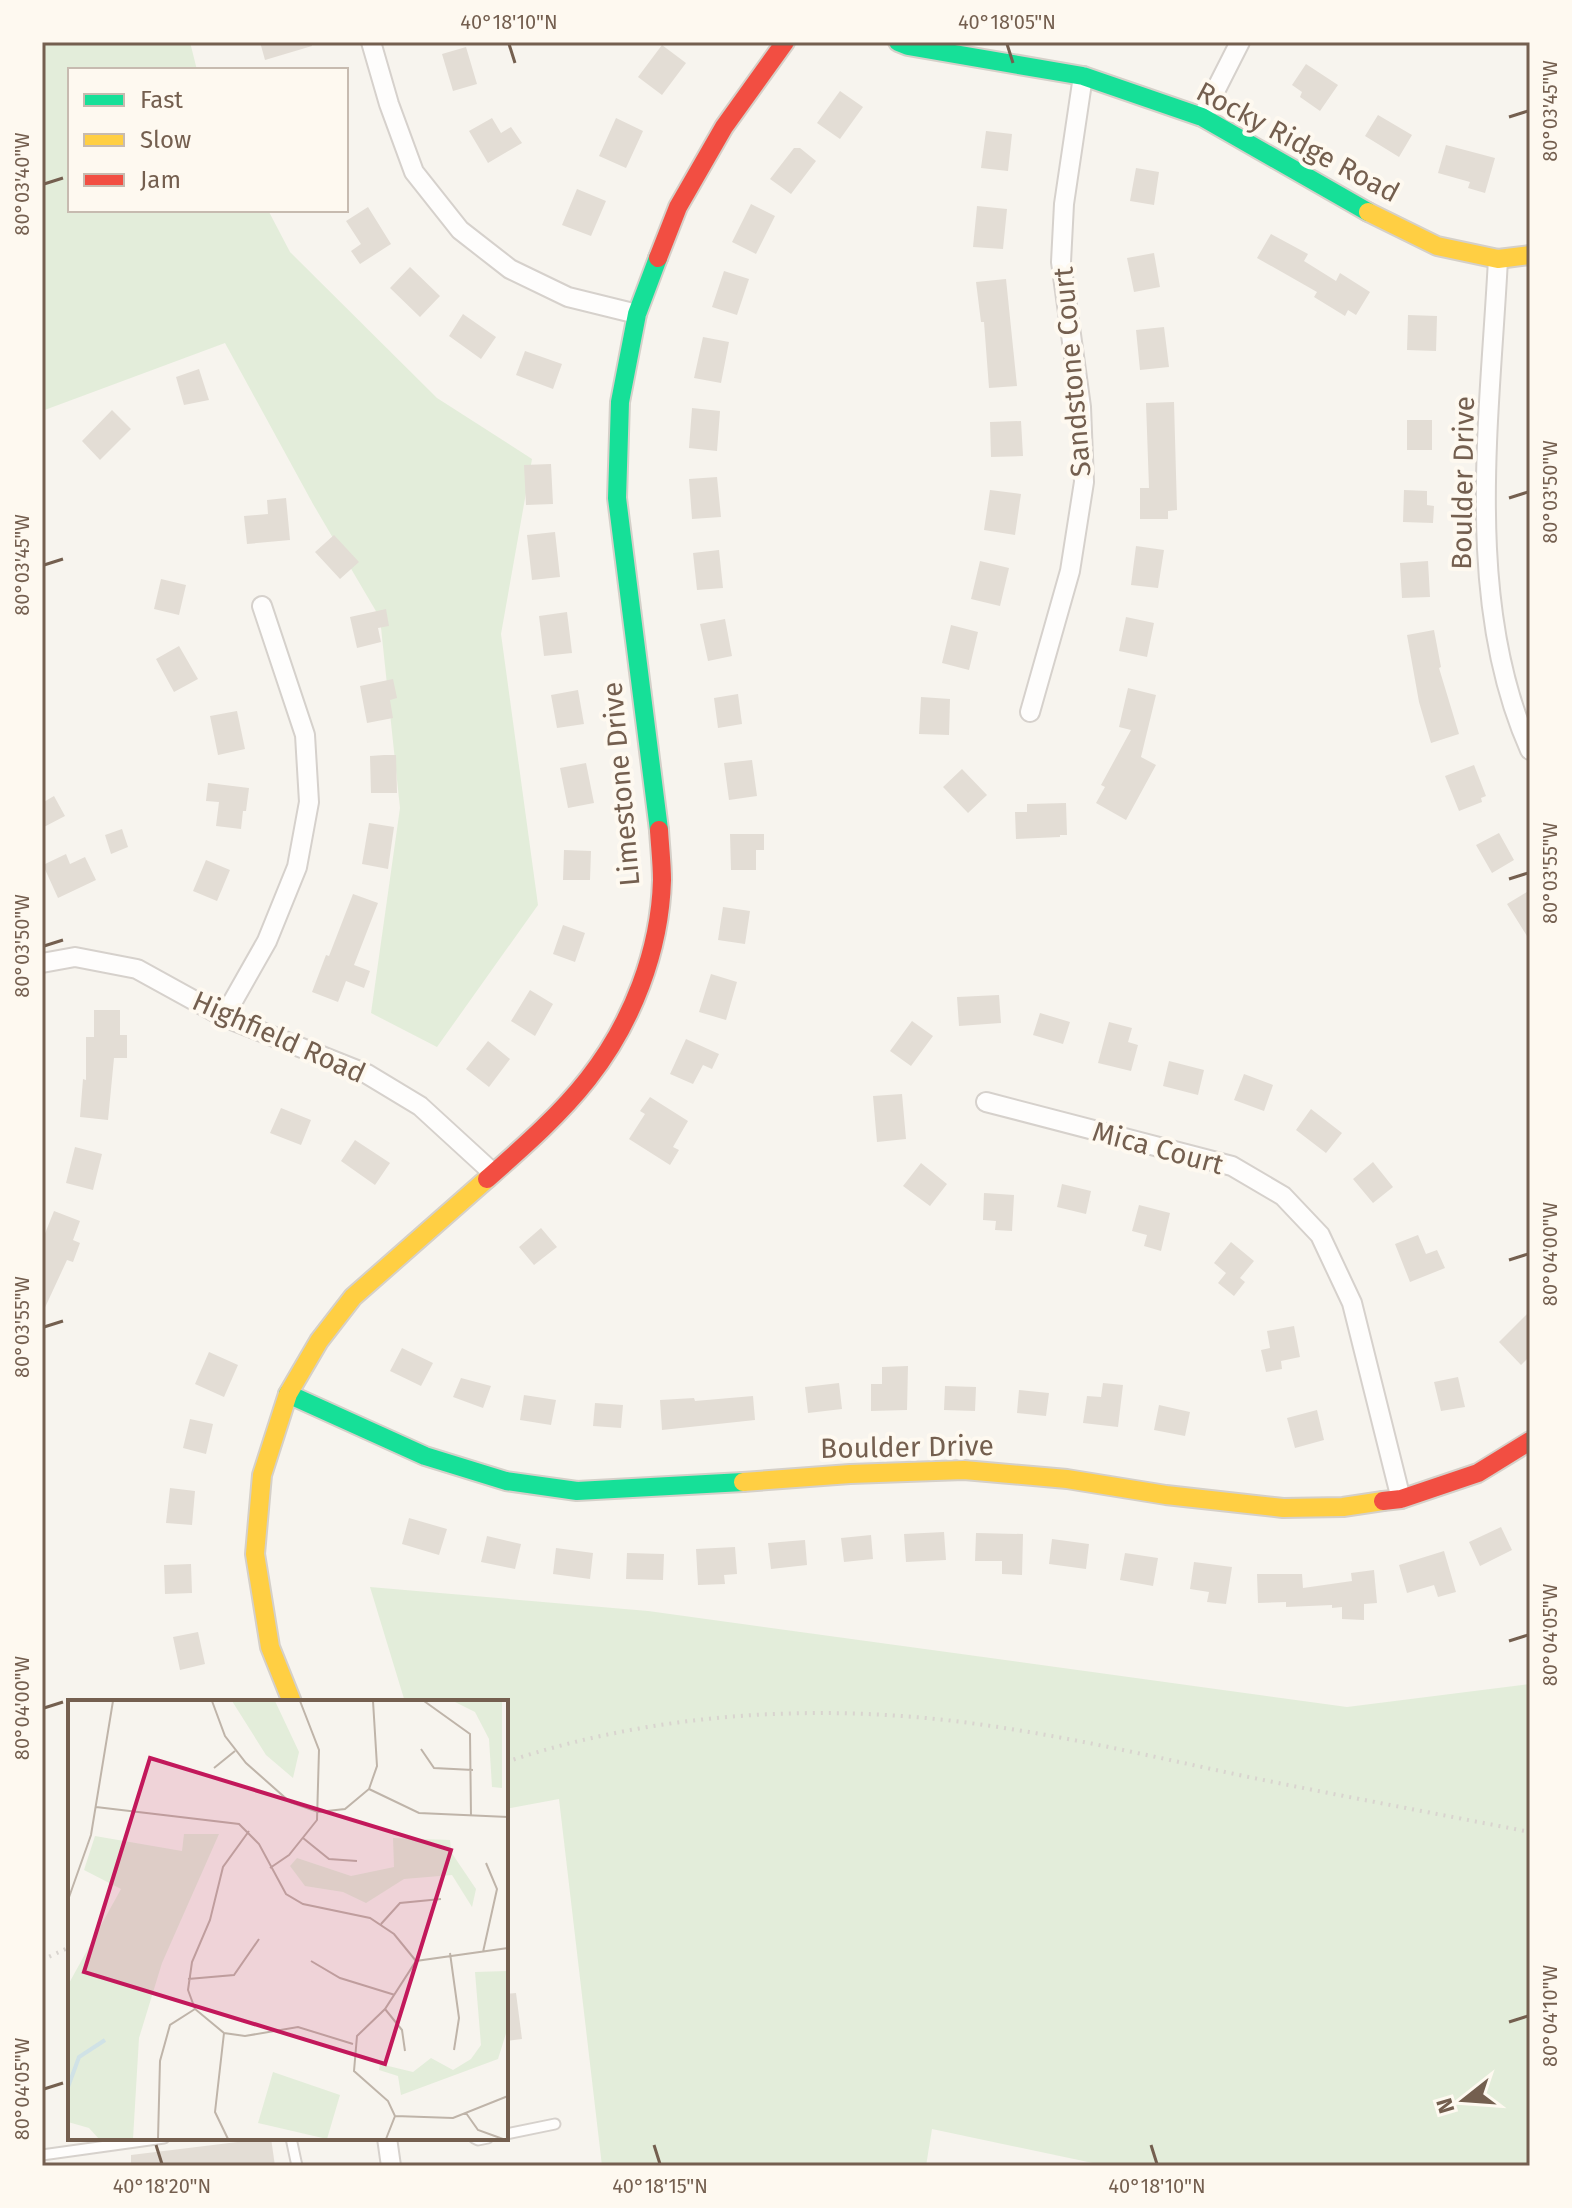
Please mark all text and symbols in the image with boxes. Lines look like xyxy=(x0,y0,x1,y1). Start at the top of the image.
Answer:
text: 40°18'10"N xyxy=(460,10,558,34)
text: 40°18'05"N xyxy=(958,10,1056,34)
text: 80°03'45"W xyxy=(1538,60,1562,162)
legend xyxy=(68,68,348,212)
street label: Rocky Ridge Road xyxy=(1191,75,1405,209)
text: Fast xyxy=(140,86,183,114)
text: Slow xyxy=(140,126,191,154)
text: 80°03'40"W xyxy=(10,132,34,236)
text: Jam xyxy=(140,166,181,194)
street label: Sandstone Court xyxy=(1046,265,1098,478)
street label: Boulder Drive xyxy=(1445,396,1481,570)
text: 80°03'50"W xyxy=(1538,440,1562,544)
text: 80°03'45"W xyxy=(10,514,34,616)
street label: Limestone Drive xyxy=(596,680,646,888)
text: 80°03'55"W xyxy=(1538,822,1562,924)
text: 80°03'50"W xyxy=(10,894,34,998)
street label: Highfield Road xyxy=(187,984,371,1090)
street label: Mica Court xyxy=(1089,1115,1228,1182)
text: 80°04'00"W xyxy=(1538,1201,1562,1306)
text: 80°03'55"W xyxy=(10,1276,34,1378)
street label: Boulder Drive xyxy=(820,1429,994,1465)
text: 80°04'05"W xyxy=(1538,1583,1562,1686)
text: 80°04'00"W xyxy=(10,1655,34,1760)
inset map xyxy=(68,1700,508,2140)
text: 80°04'10"W xyxy=(1538,1965,1562,2067)
text: 80°04'05"W xyxy=(10,2037,34,2140)
north arrow xyxy=(1424,2060,1504,2140)
text: N xyxy=(1430,2095,1460,2117)
text: 40°18'20"N xyxy=(113,2174,211,2198)
text: 40°18'15"N xyxy=(612,2174,708,2198)
text: 40°18'10"N xyxy=(1108,2174,1206,2198)

